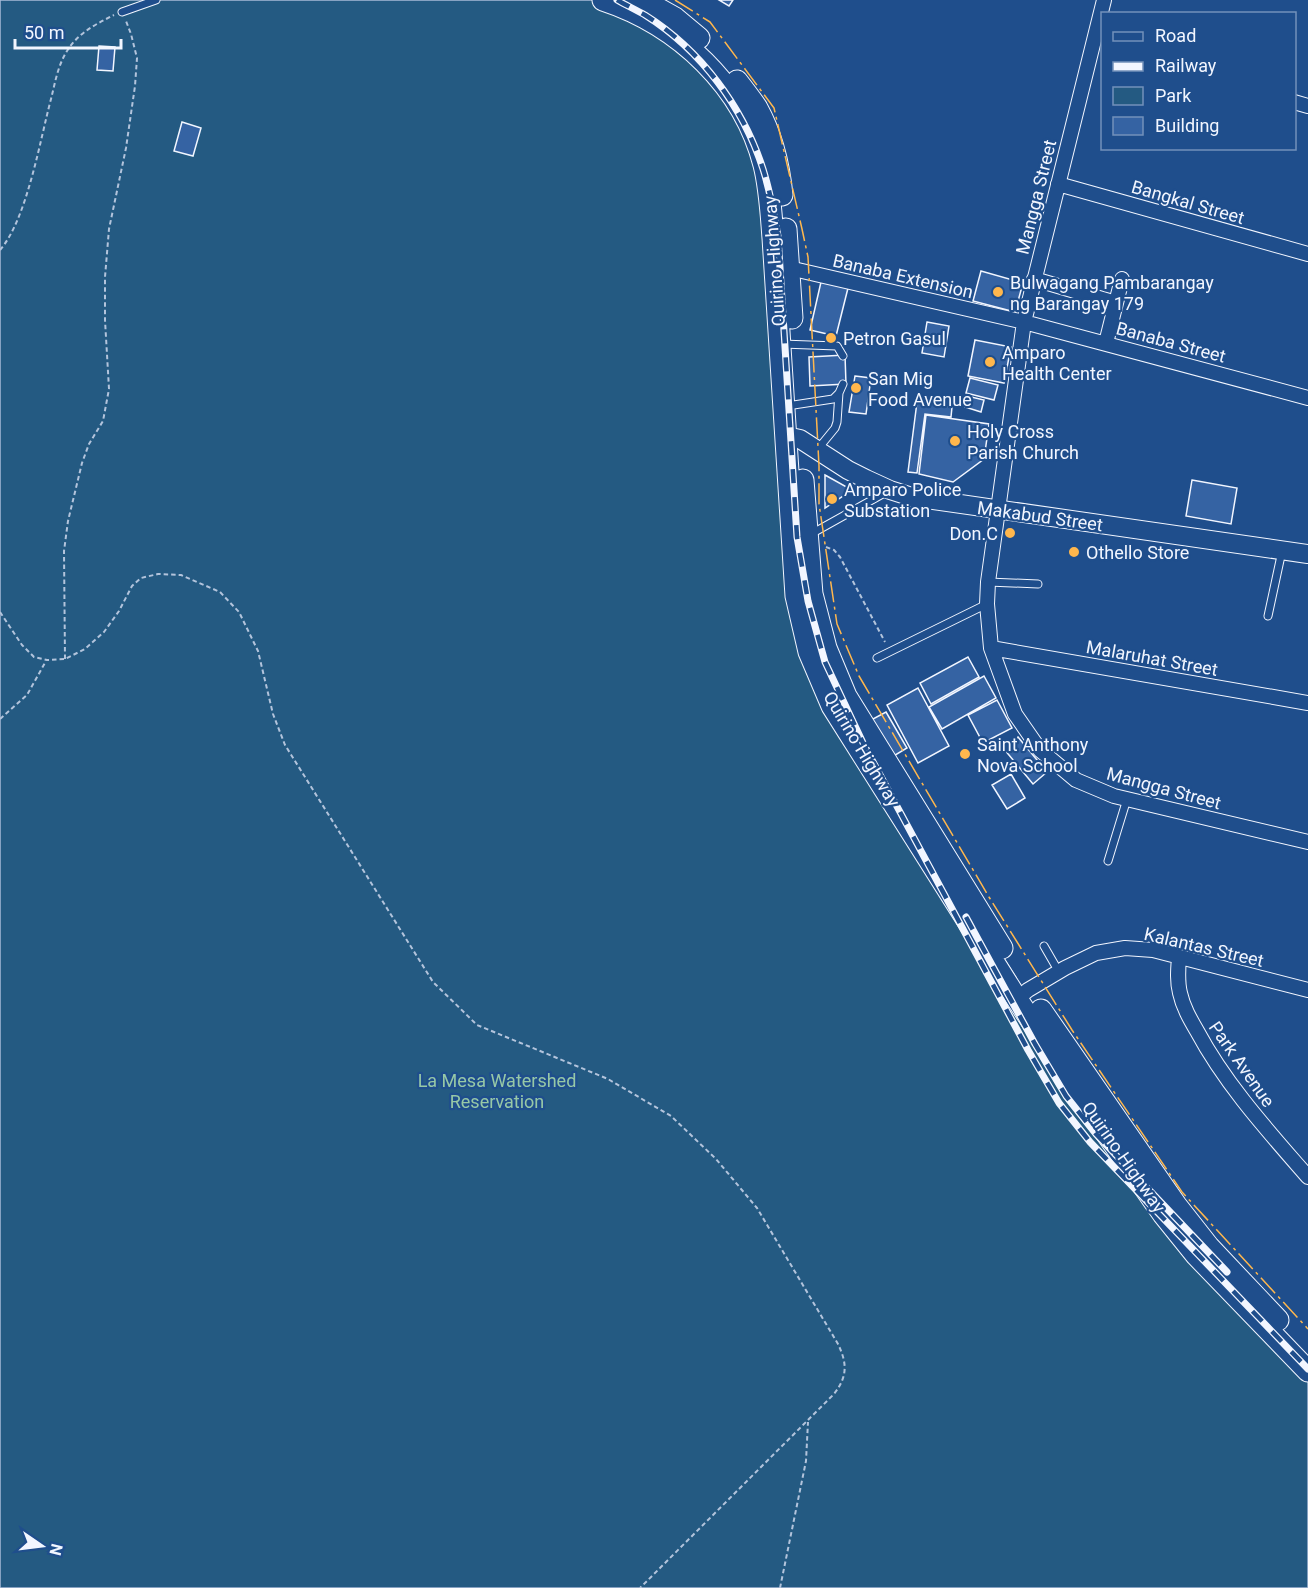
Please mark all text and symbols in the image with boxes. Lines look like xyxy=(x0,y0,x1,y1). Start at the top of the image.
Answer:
scale bar xyxy=(15,12,122,50)
legend xyxy=(1101,12,1296,150)
text: 50 m xyxy=(24,22,64,43)
text: Road xyxy=(1155,25,1196,46)
text: Railway xyxy=(1155,55,1217,76)
text: Park xyxy=(1155,85,1192,106)
text: Building xyxy=(1155,115,1219,136)
street label: Mangga Street xyxy=(1012,137,1060,256)
street label: Bangkal Street xyxy=(1129,176,1247,228)
street label: Quirino Highway xyxy=(759,195,789,327)
street label: Banaba Extension xyxy=(831,250,975,302)
place label: Bulwagang Pambarangay ng Barangay 179 xyxy=(1010,272,1214,314)
marker: Bulwagang Pambarangay ng Barangay 179 xyxy=(991,285,1005,299)
street label: Banaba Street xyxy=(1114,317,1228,367)
place label: Petron Gasul xyxy=(843,328,946,349)
marker: Petron Gasul xyxy=(824,331,838,345)
place label: Amparo Health Center xyxy=(1002,342,1112,384)
marker: Amparo Health Center xyxy=(983,355,997,369)
place label: San Mig Food Avenue xyxy=(868,368,972,410)
marker: San Mig Food Avenue xyxy=(849,381,863,395)
place label: Holy Cross Parish Church xyxy=(967,421,1079,463)
marker: Holy Cross Parish Church xyxy=(948,434,962,448)
place label: Amparo Police Substation xyxy=(844,479,961,521)
marker: Amparo Police Substation xyxy=(825,492,839,506)
street label: Makabud Street xyxy=(976,497,1104,535)
place label: Don.C xyxy=(950,523,998,544)
marker: Don.C xyxy=(1003,526,1017,540)
place label: Othello Store xyxy=(1086,542,1189,563)
marker: Othello Store xyxy=(1067,545,1081,559)
street label: Malaruhat Street xyxy=(1085,636,1220,680)
street label: Quirino Highway xyxy=(819,688,905,811)
place label: Saint Anthony Nova School xyxy=(977,734,1089,776)
marker: Saint Anthony Nova School xyxy=(958,747,972,761)
street label: Mangga Street xyxy=(1105,763,1224,813)
street label: Kalantas Street xyxy=(1142,923,1266,971)
street label: Park Avenue xyxy=(1205,1017,1279,1111)
park label: La Mesa Watershed Reservation xyxy=(418,1070,576,1112)
street label: Quirino Highway xyxy=(1078,1097,1170,1217)
north arrow xyxy=(12,1516,72,1576)
text: N xyxy=(45,1542,67,1557)

